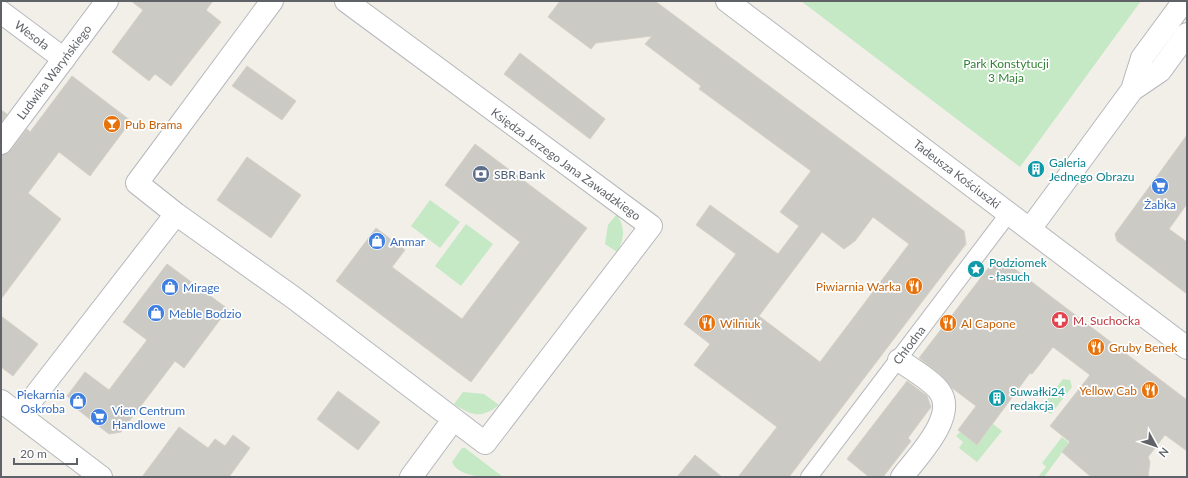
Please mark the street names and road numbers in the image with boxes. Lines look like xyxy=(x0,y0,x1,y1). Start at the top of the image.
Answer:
street label: Wesoła xyxy=(12,17,52,53)
street label: Ludwika Waryńskiego xyxy=(13,21,95,122)
street label: Księdza Jerzego Jana Zawadzkiego xyxy=(488,105,644,223)
street label: Tadeusza Kościuszki xyxy=(910,136,1004,212)
street label: Chłodna xyxy=(890,323,928,367)

